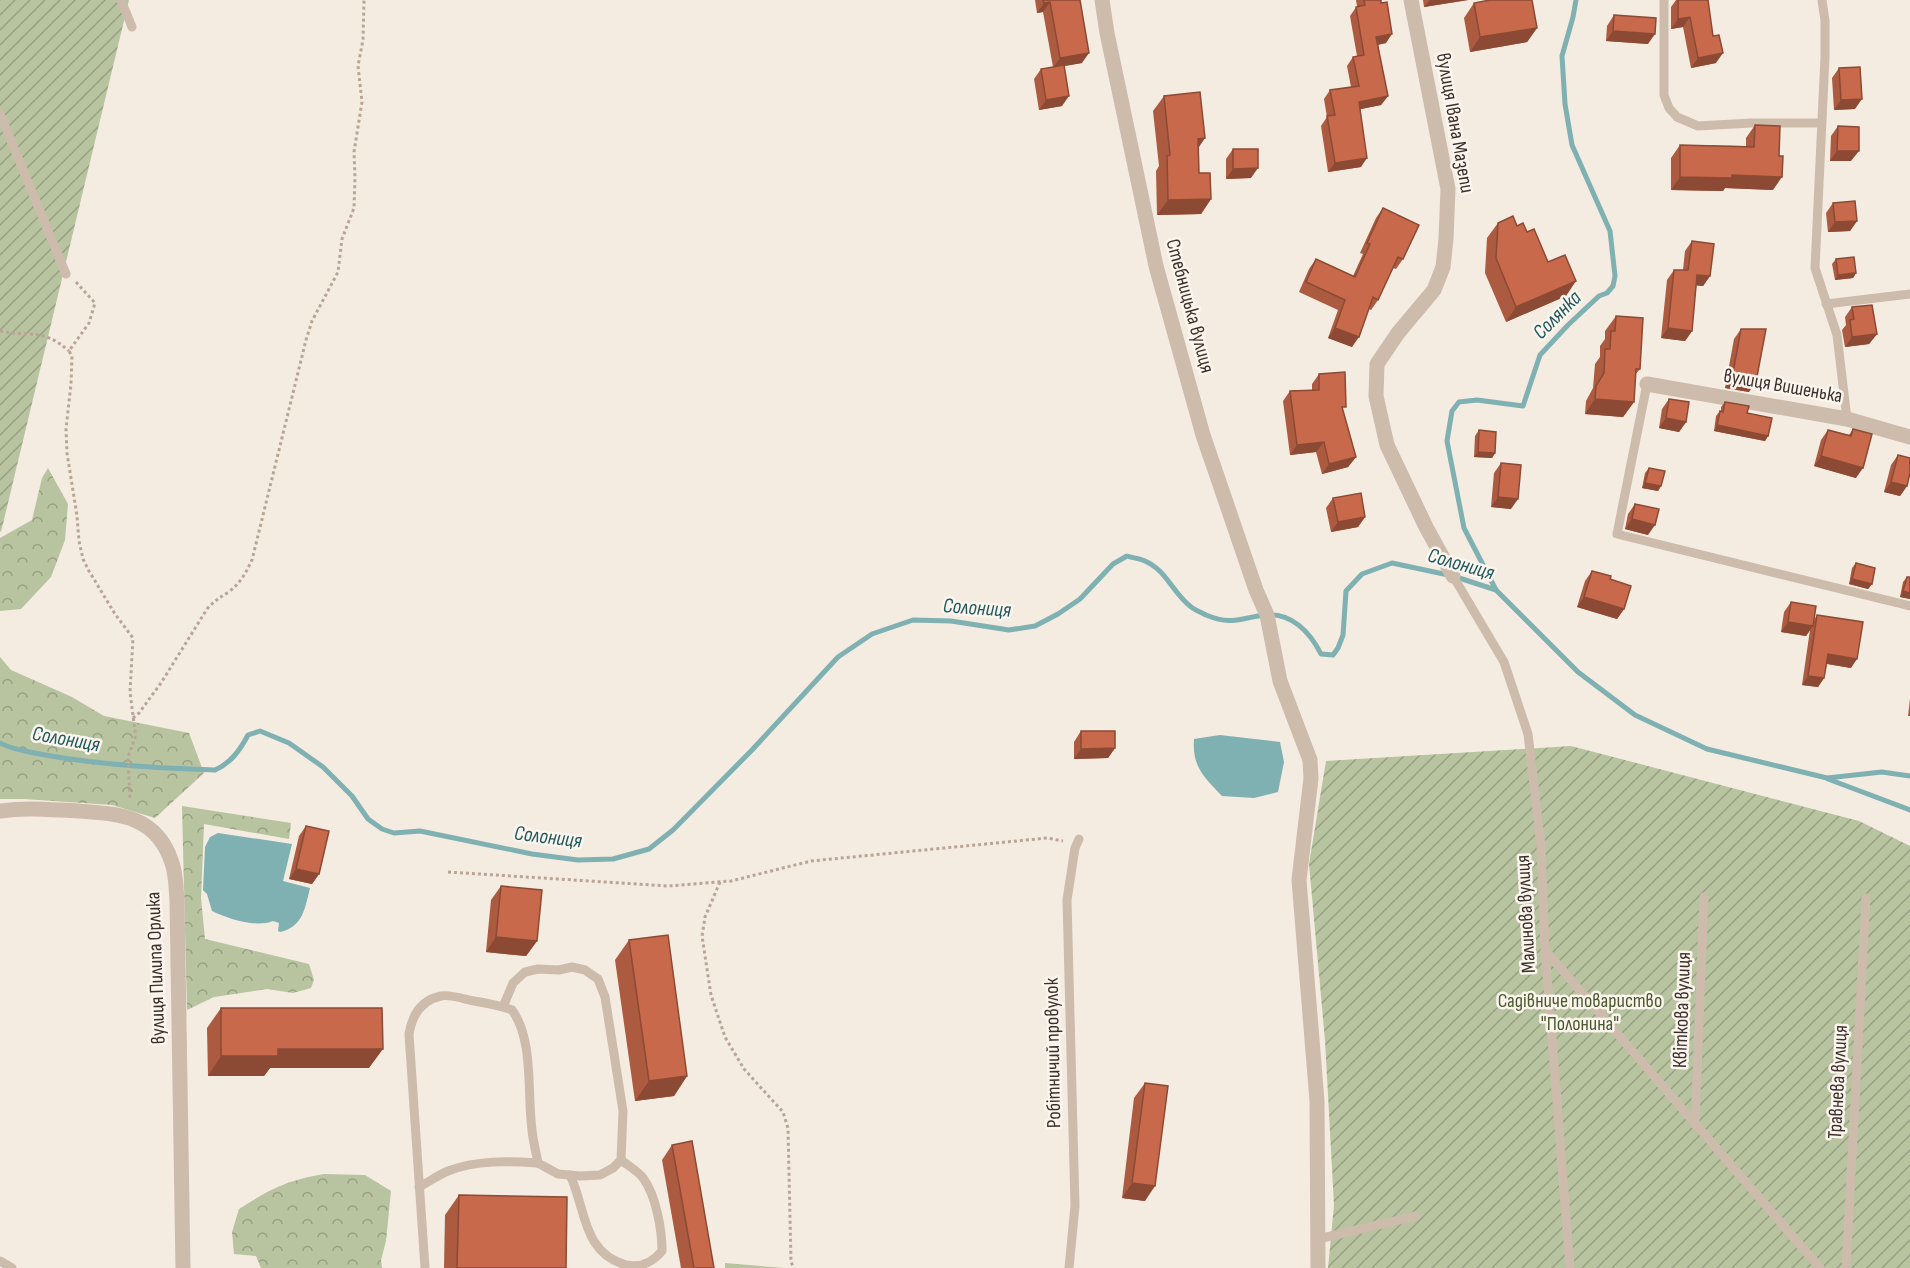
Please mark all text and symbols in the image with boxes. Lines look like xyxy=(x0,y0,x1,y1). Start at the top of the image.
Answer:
street label: вулиця Івана Мазепи xyxy=(1431,51,1479,195)
street label: Стебницька вулиця xyxy=(1161,236,1219,376)
water label: Солянка xyxy=(1528,285,1587,344)
street label: вулиця Вишенька xyxy=(1722,364,1844,408)
water label: Солониця xyxy=(1425,543,1497,585)
water label: Солониця xyxy=(942,593,1012,623)
water label: Солониця xyxy=(30,721,102,757)
water label: Солониця xyxy=(513,820,583,854)
street label: Малинова вулиця xyxy=(1511,854,1541,974)
street label: вулиця Пилипа Орлика xyxy=(141,891,171,1045)
street label: Квіткова вулиця xyxy=(1668,952,1696,1068)
street label: Робітничий провулок xyxy=(1040,977,1066,1128)
park label: Садівниче товариство "Полонина" xyxy=(1498,989,1662,1036)
street label: Травнева вулиця xyxy=(1823,1024,1853,1140)

